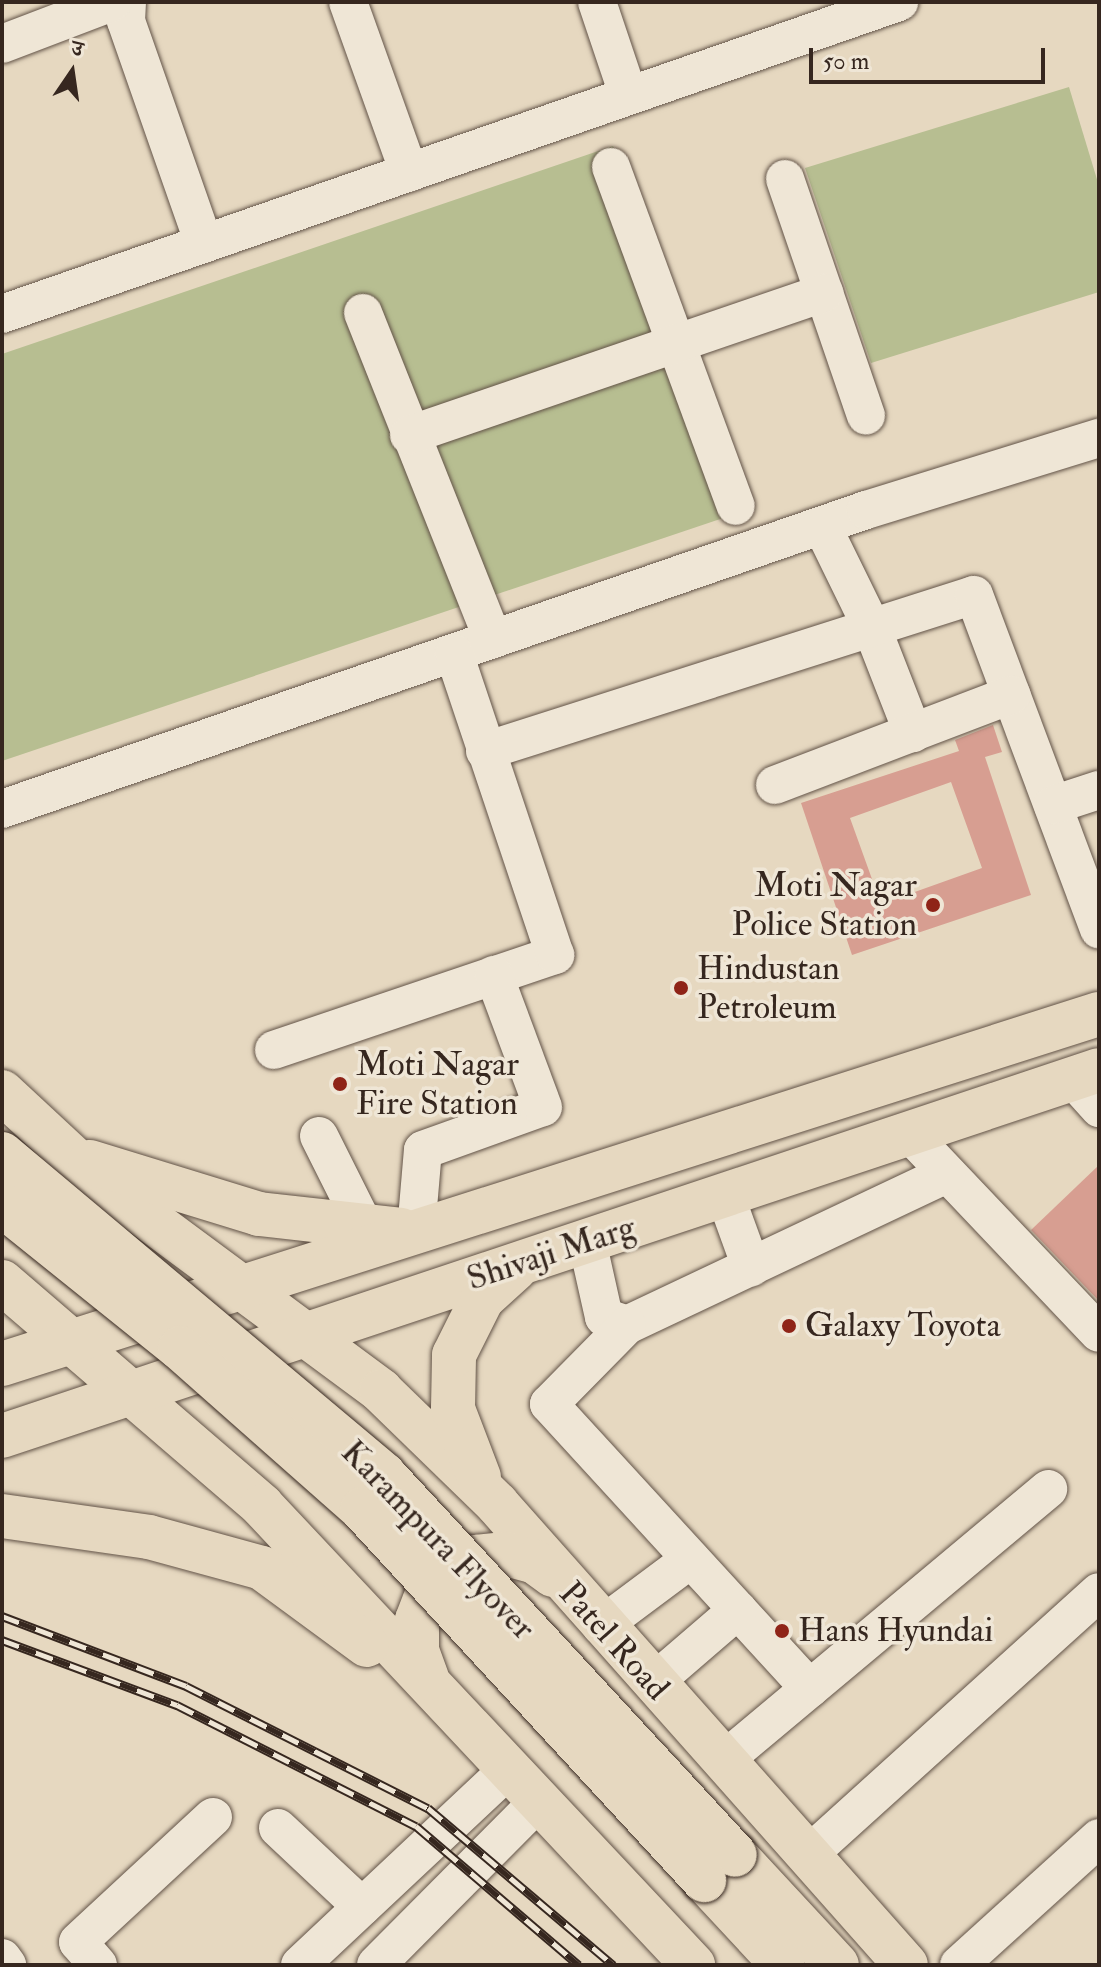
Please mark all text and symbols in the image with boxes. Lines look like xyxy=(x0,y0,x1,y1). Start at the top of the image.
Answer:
north arrow xyxy=(32,32,112,112)
scale bar xyxy=(813,32,1049,82)
text: उ xyxy=(69,34,86,64)
text: 50 m xyxy=(823,46,869,77)
place label: Moti Nagar Police Station xyxy=(731,865,917,944)
marker: Moti Nagar Police Station xyxy=(924,896,942,914)
place label: Hindustan Petroleum xyxy=(697,948,840,1028)
marker: Hindustan Petroleum xyxy=(672,979,690,997)
place label: Moti Nagar Fire Station xyxy=(356,1044,519,1124)
marker: Moti Nagar Fire Station xyxy=(331,1075,349,1093)
street label: Shivaji Marg xyxy=(462,1207,640,1299)
place label: Galaxy Toyota xyxy=(805,1306,1001,1346)
marker: Galaxy Toyota xyxy=(780,1317,798,1335)
street label: Karampura Flyover xyxy=(333,1432,543,1648)
street label: Patel Road xyxy=(550,1573,678,1709)
place label: Hans Hyundai xyxy=(798,1611,993,1651)
marker: Hans Hyundai xyxy=(773,1622,791,1640)

